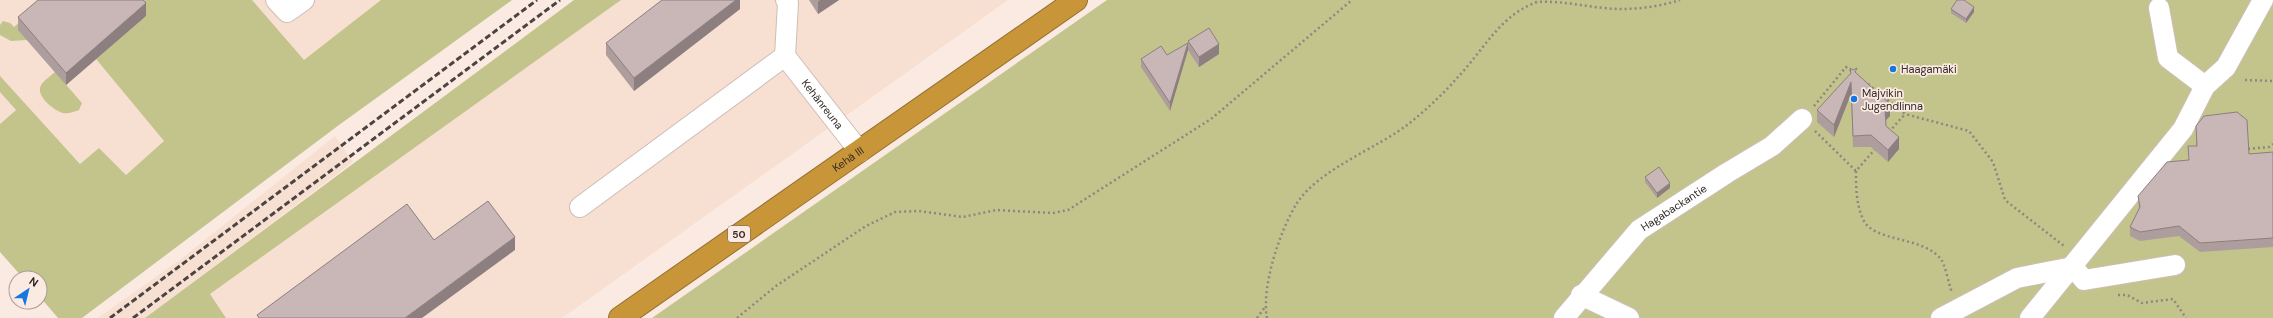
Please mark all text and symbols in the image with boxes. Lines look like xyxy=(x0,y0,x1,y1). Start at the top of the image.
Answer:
place label: Haagamäki xyxy=(1901,62,1957,76)
marker: Haagamäki xyxy=(1888,64,1898,74)
street label: Kehänreuna xyxy=(799,76,846,132)
place label: Majvikin Jugendlinna xyxy=(1862,86,1923,113)
marker: Majvikin Jugendlinna xyxy=(1849,94,1859,104)
street label: Kehä III xyxy=(830,143,867,175)
street label: Hagabackantie xyxy=(1638,181,1709,234)
road number: 50 xyxy=(728,226,750,242)
north arrow xyxy=(8,270,48,310)
text: N xyxy=(26,274,41,290)

